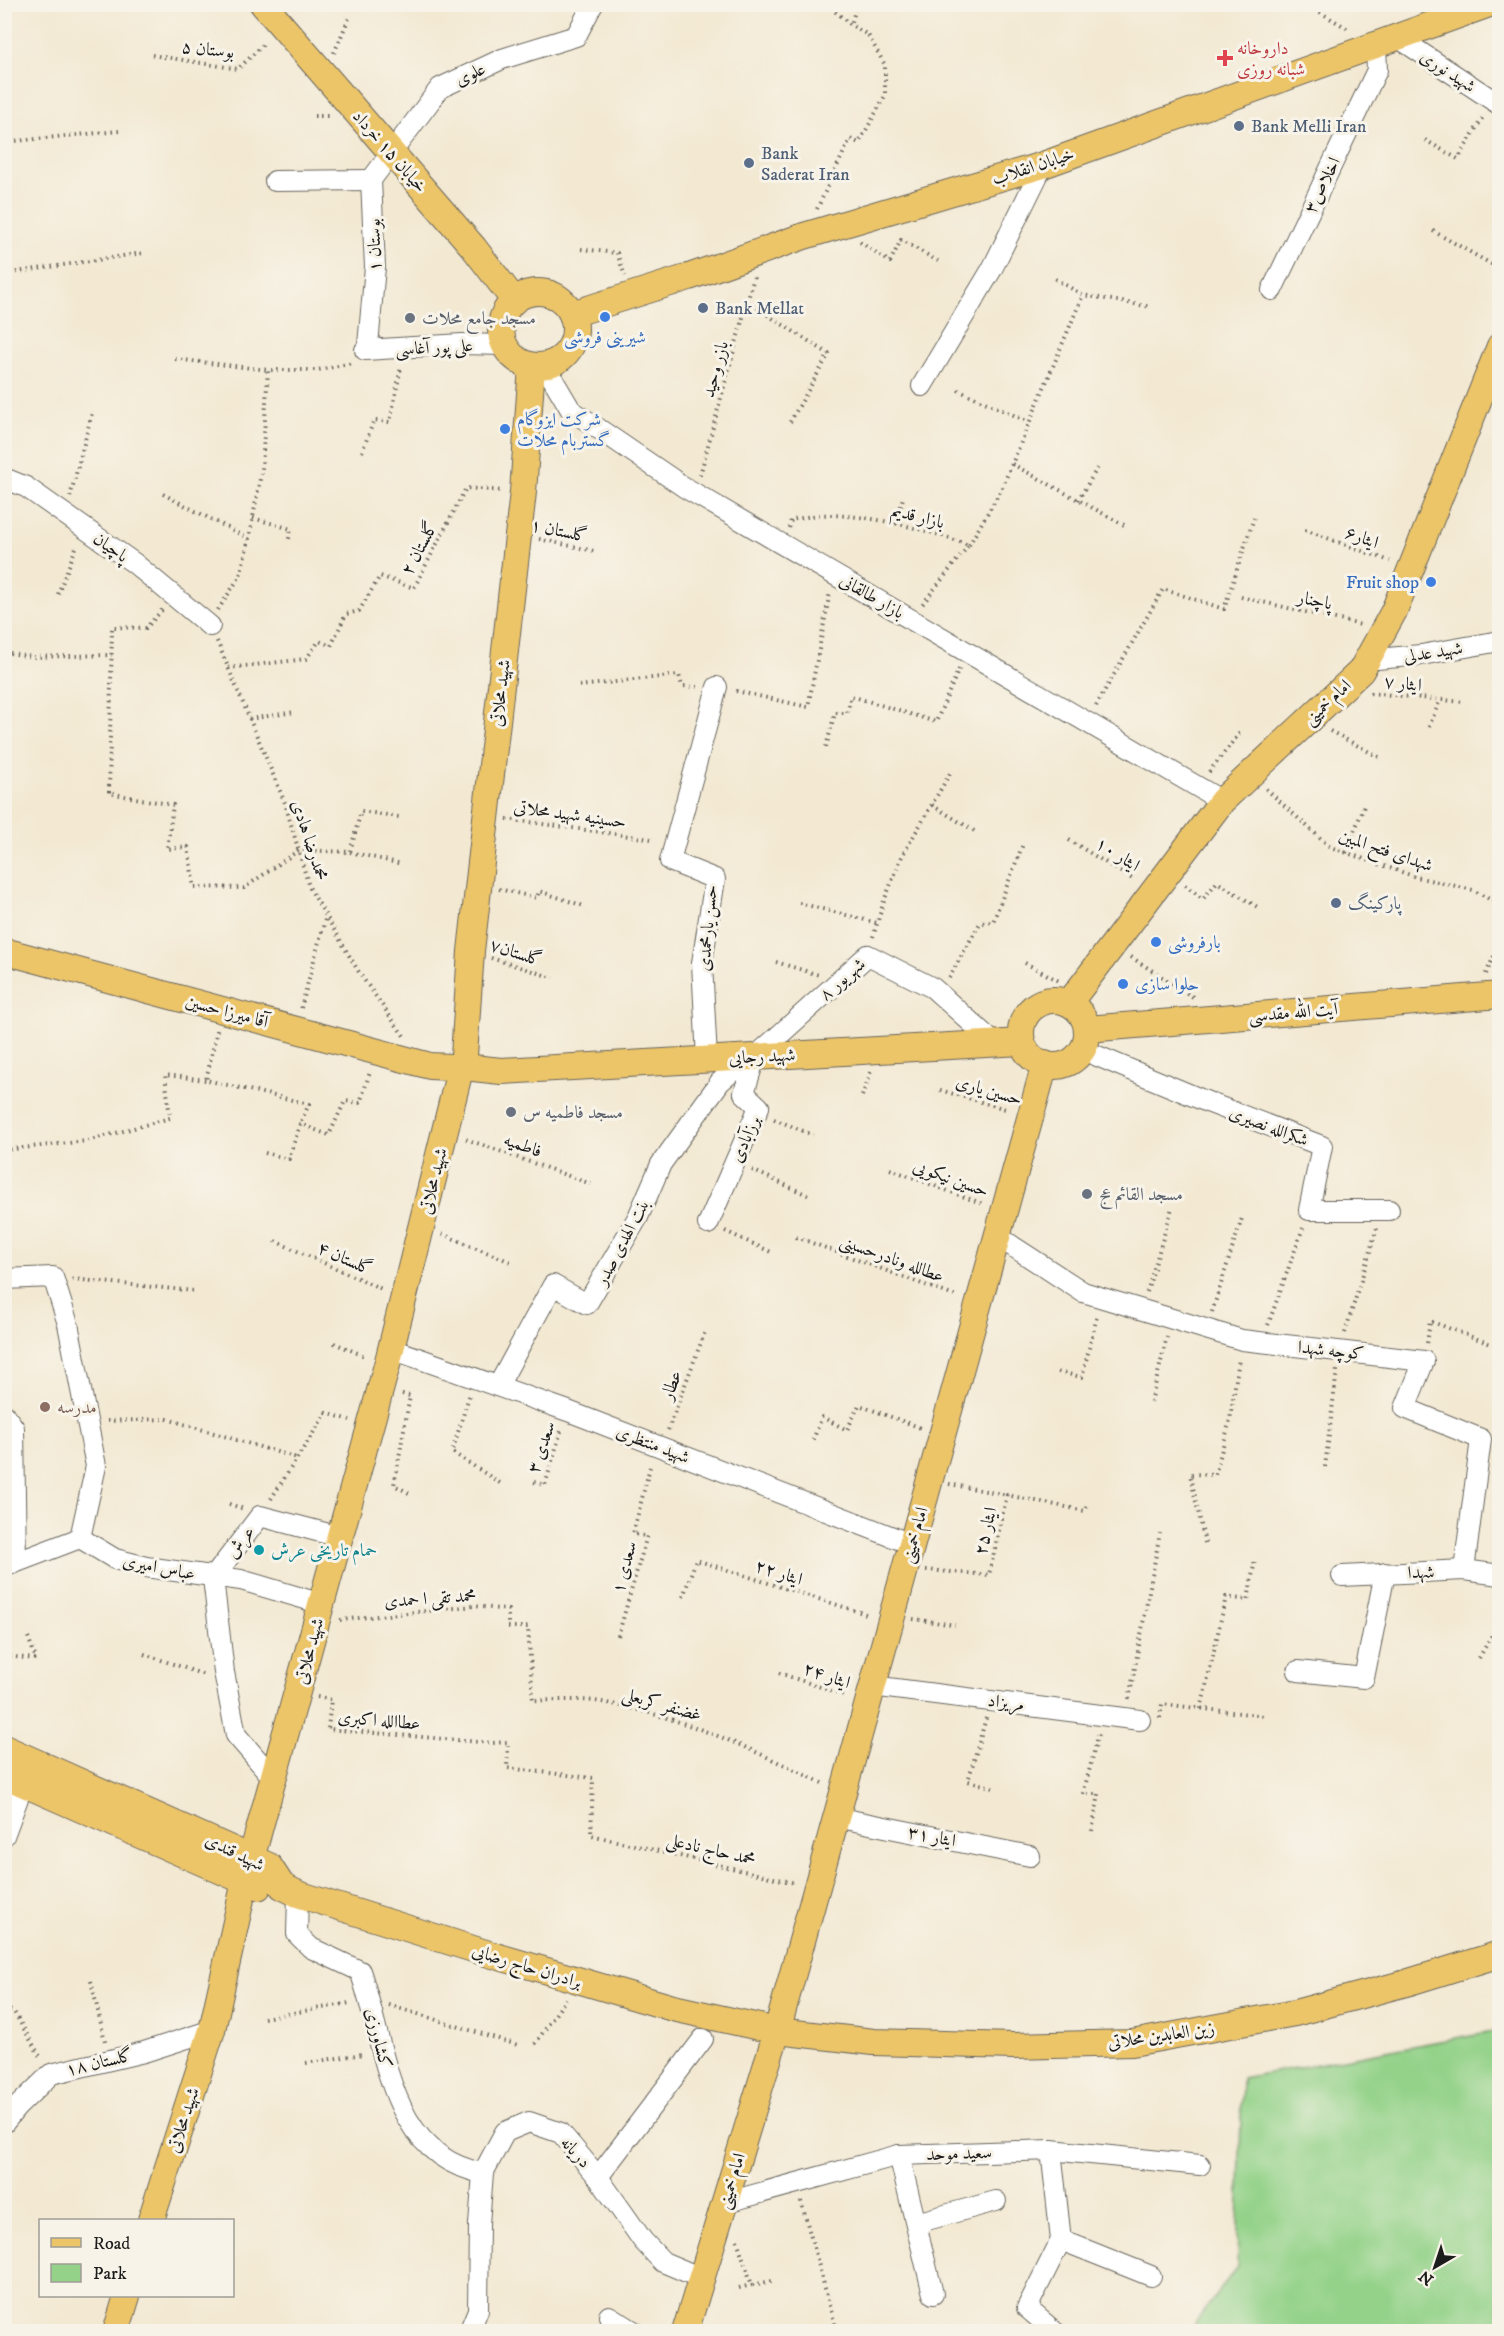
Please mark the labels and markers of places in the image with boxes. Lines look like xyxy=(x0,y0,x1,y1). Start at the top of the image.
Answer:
place label: داروخانه شبانه روزی xyxy=(1237,38,1305,81)
marker: داروخانه شبانه روزی xyxy=(1218,51,1232,65)
place label: Bank Melli Iran xyxy=(1251,116,1367,138)
marker: Bank Melli Iran xyxy=(1232,119,1246,133)
place label: Bank Saderat Iran xyxy=(761,143,850,186)
marker: Bank Saderat Iran xyxy=(742,156,756,170)
place label: Bank Mellat xyxy=(715,298,804,320)
marker: Bank Mellat xyxy=(696,301,710,315)
place label: مسجد جامع محلات xyxy=(422,308,536,334)
marker: شیرینی فروشی xyxy=(598,310,612,324)
marker: مسجد جامع محلات xyxy=(403,311,417,325)
place label: شیرینی فروشی xyxy=(564,327,646,350)
place label: شرکت ایزوگام گستربام محلات xyxy=(517,408,610,456)
marker: شرکت ایزوگام گستربام محلات xyxy=(498,422,512,436)
place label: Fruit shop xyxy=(1346,572,1419,594)
marker: Fruit shop xyxy=(1424,575,1438,589)
place label: پارکینگ xyxy=(1348,891,1403,916)
marker: پارکینگ xyxy=(1329,896,1343,910)
place label: بارفروشی xyxy=(1168,932,1221,955)
marker: بارفروشی xyxy=(1149,935,1163,949)
place label: حلوا سازی xyxy=(1135,974,1199,996)
marker: حلوا سازی xyxy=(1116,977,1130,991)
place label: مسجد فاطمیه س xyxy=(523,1102,623,1124)
marker: مسجد فاطمیه س xyxy=(504,1105,518,1119)
place label: مسجد القائم عج xyxy=(1099,1184,1183,1210)
marker: مسجد القائم عج xyxy=(1080,1187,1094,1201)
place label: مدرسه xyxy=(57,1397,97,1419)
marker: مدرسه xyxy=(38,1400,52,1414)
place label: حمام تاریخی عرش xyxy=(271,1540,377,1566)
marker: حمام تاریخی عرش xyxy=(252,1543,266,1557)

